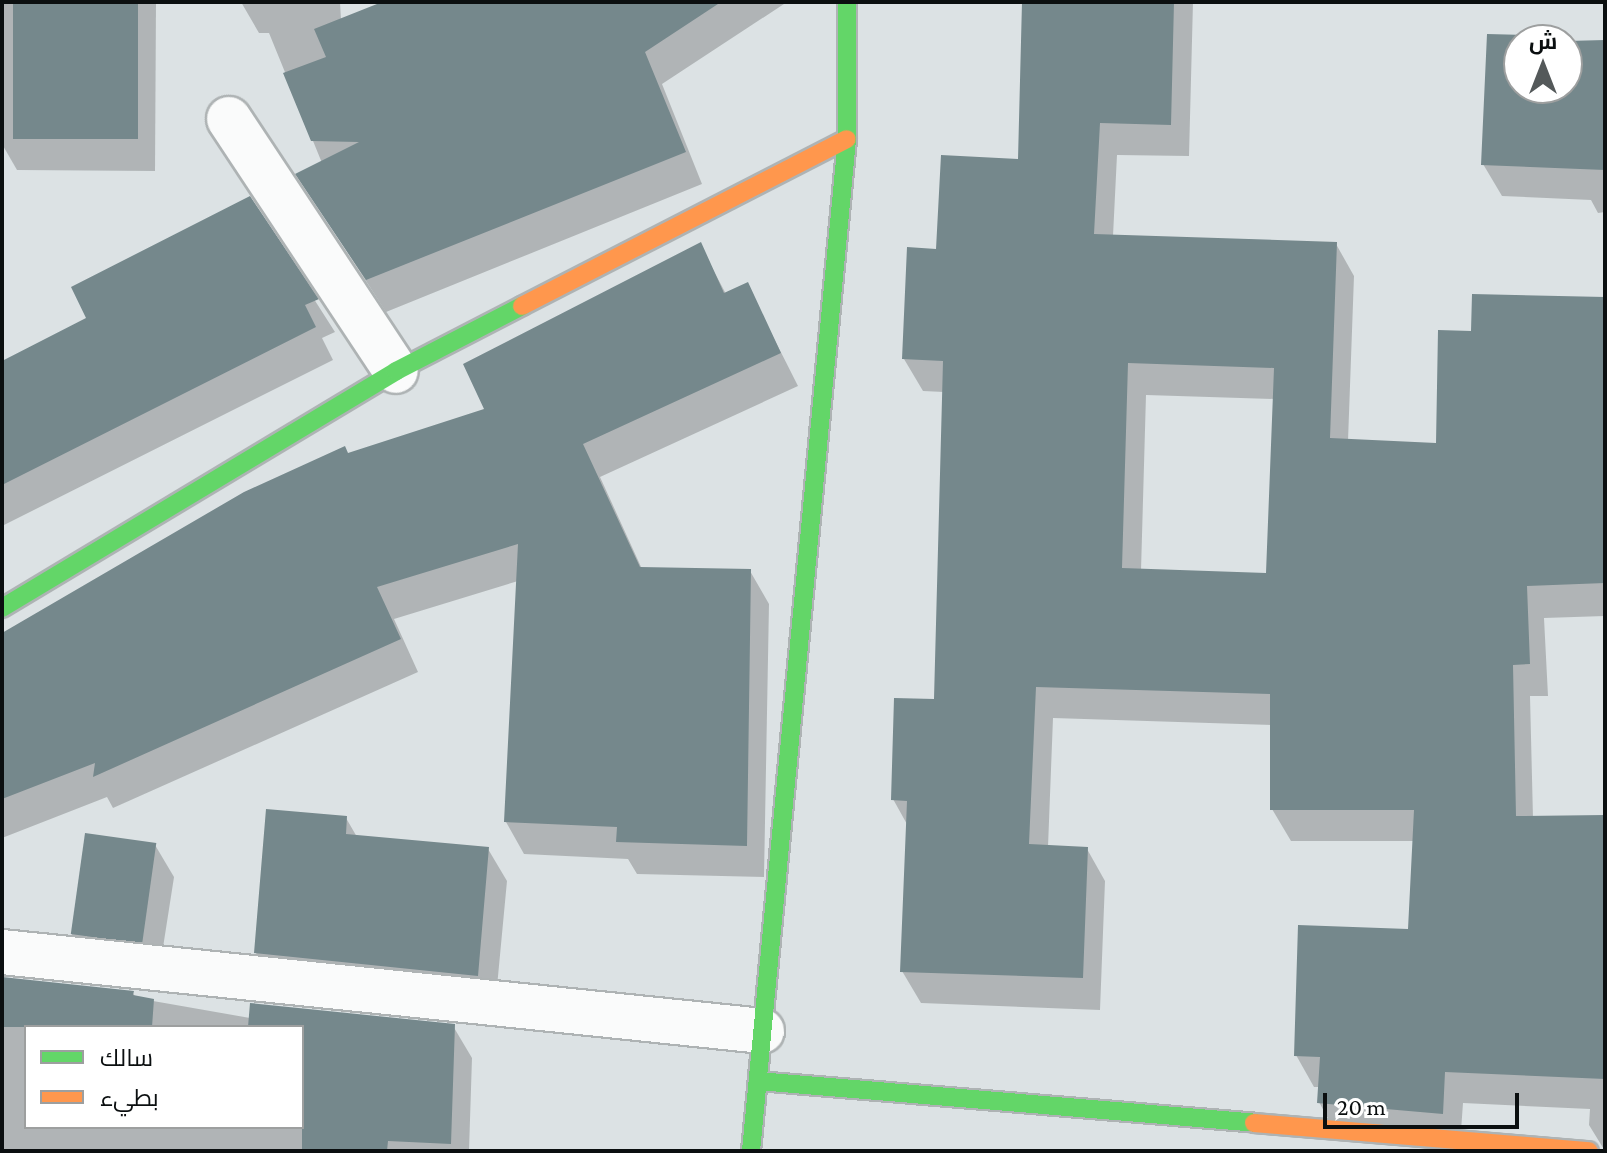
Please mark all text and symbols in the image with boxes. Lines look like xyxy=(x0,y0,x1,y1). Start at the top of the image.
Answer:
north arrow xyxy=(1503,24,1583,104)
text: ش xyxy=(1529,29,1557,54)
legend xyxy=(24,1025,304,1129)
text: سالك xyxy=(100,1044,153,1071)
scale bar xyxy=(1327,1077,1523,1127)
text: بطيء xyxy=(100,1084,159,1111)
text: 20 m xyxy=(1337,1093,1386,1120)

